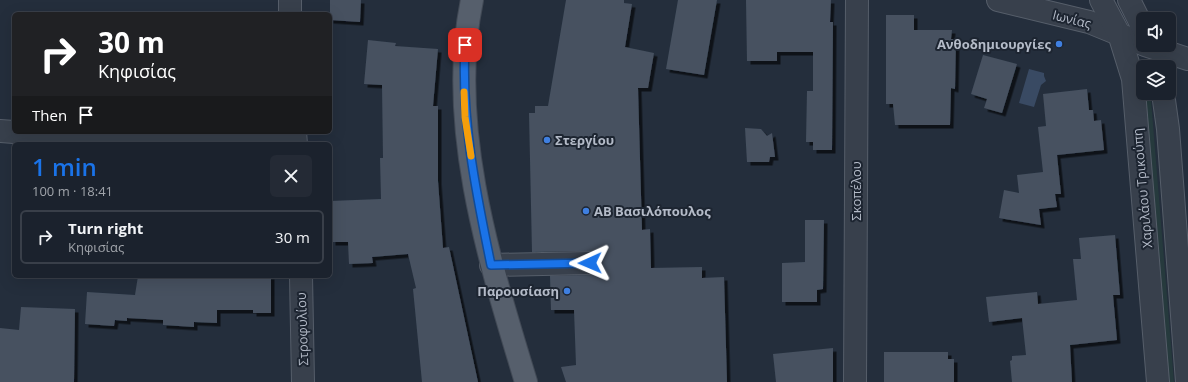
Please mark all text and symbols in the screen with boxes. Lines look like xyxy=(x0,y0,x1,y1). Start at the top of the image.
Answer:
street label: Ιωνίας xyxy=(1051,6,1093,32)
map controls xyxy=(1136,12,1176,100)
button: sound xyxy=(1136,12,1176,52)
text: 30 m xyxy=(98,23,165,61)
icon: right xyxy=(32,28,84,80)
pin xyxy=(448,28,482,62)
icon: arrive xyxy=(454,34,476,56)
place label: Ανθοδημιουργίες xyxy=(937,35,1052,53)
marker: Ανθοδημιουργίες xyxy=(1054,39,1064,49)
text: Κηφισίας xyxy=(98,59,176,83)
button: layers xyxy=(1136,60,1176,100)
icon: arrive xyxy=(75,104,97,126)
text: Then xyxy=(32,105,67,125)
street label: Χαριλάου Τρικούπη xyxy=(1128,127,1156,249)
place label: Στεργίου xyxy=(555,131,614,149)
marker: Στεργίου xyxy=(542,135,552,145)
text: 1 min xyxy=(32,150,97,183)
button: close xyxy=(270,155,312,197)
street label: Σκοπέλου xyxy=(847,161,865,221)
text: 100 m · 18:41 xyxy=(32,182,113,200)
place label: ΑΒ Βασιλόπουλος xyxy=(594,202,711,220)
marker: ΑΒ Βασιλόπουλος xyxy=(581,206,591,216)
text: Turn right xyxy=(68,218,143,238)
icon: right xyxy=(34,226,56,248)
text: 30 m xyxy=(275,227,310,247)
text: Κηφισίας xyxy=(68,238,124,256)
position arrow xyxy=(569,242,611,284)
place label: Παρουσίαση xyxy=(477,282,559,300)
marker: Παρουσίαση xyxy=(562,286,572,296)
street label: Στροφυλίου xyxy=(292,292,312,366)

